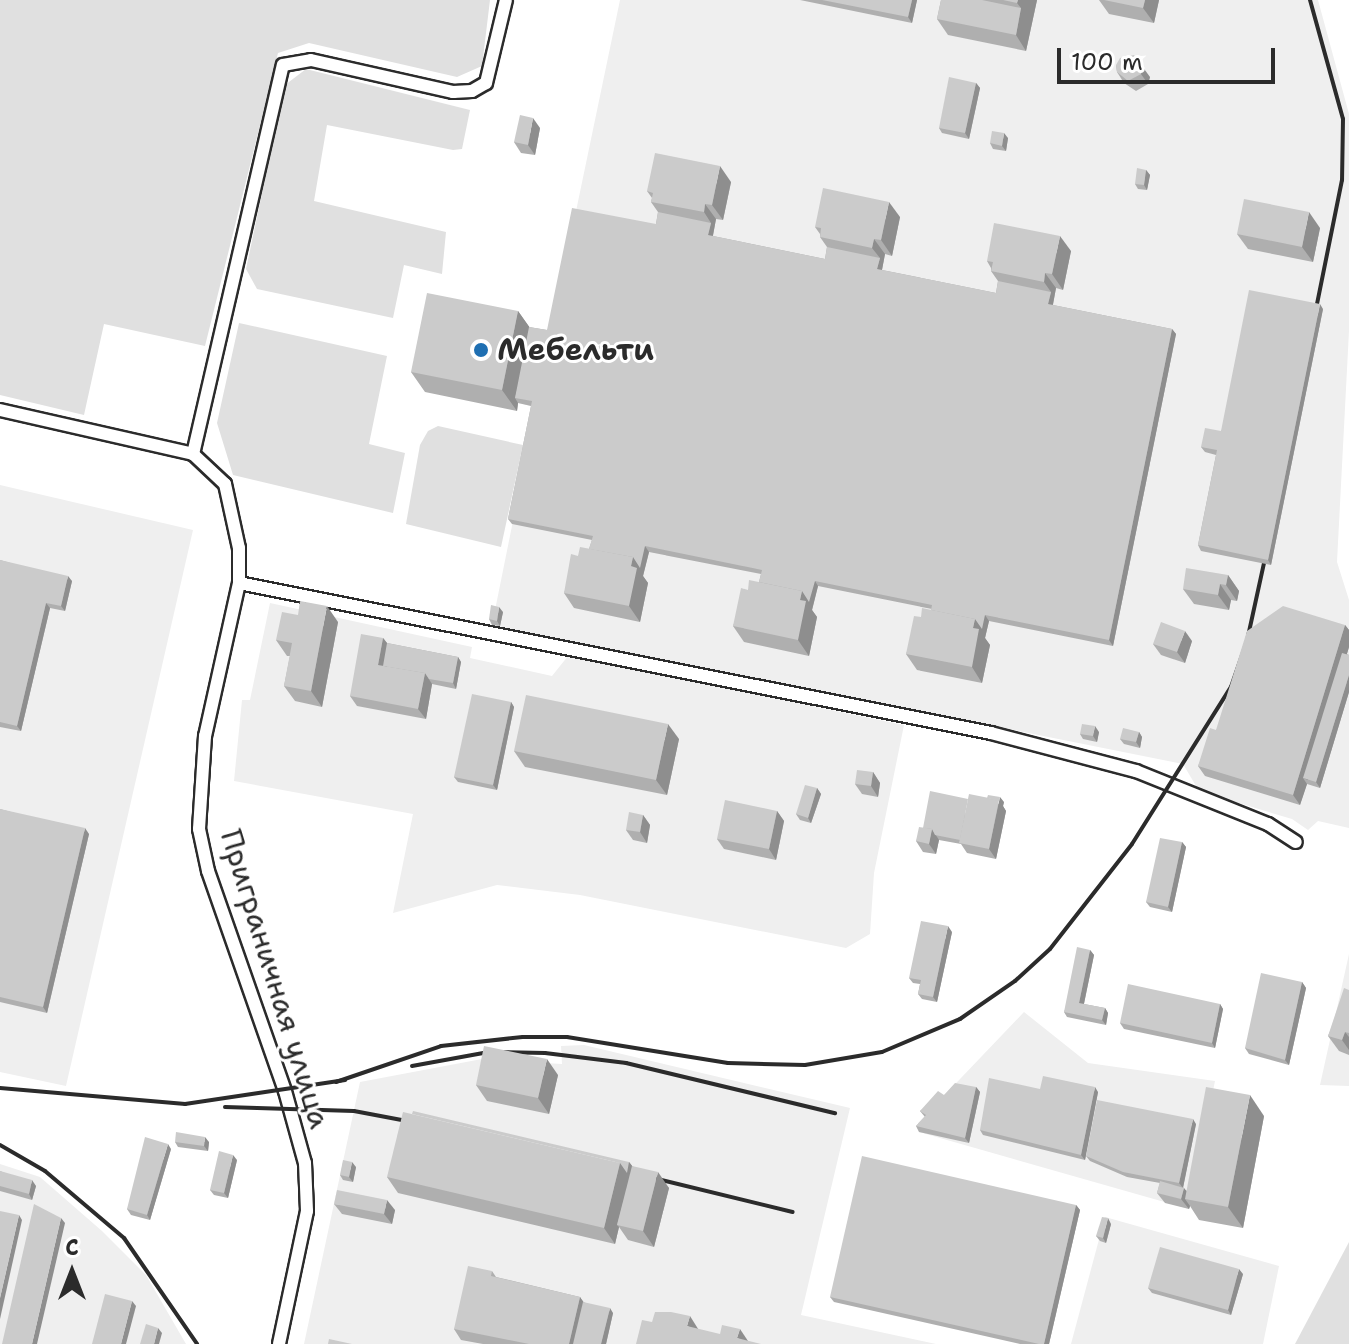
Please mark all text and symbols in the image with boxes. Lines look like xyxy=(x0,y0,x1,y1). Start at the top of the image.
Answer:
scale bar xyxy=(1061,32,1279,82)
text: 100 m xyxy=(1071,46,1143,78)
place label: Мебельти xyxy=(497,332,654,368)
marker: Мебельти xyxy=(472,341,490,359)
street label: Приграничная улица xyxy=(212,825,338,1133)
north arrow xyxy=(32,1232,112,1312)
text: С xyxy=(65,1233,79,1262)

